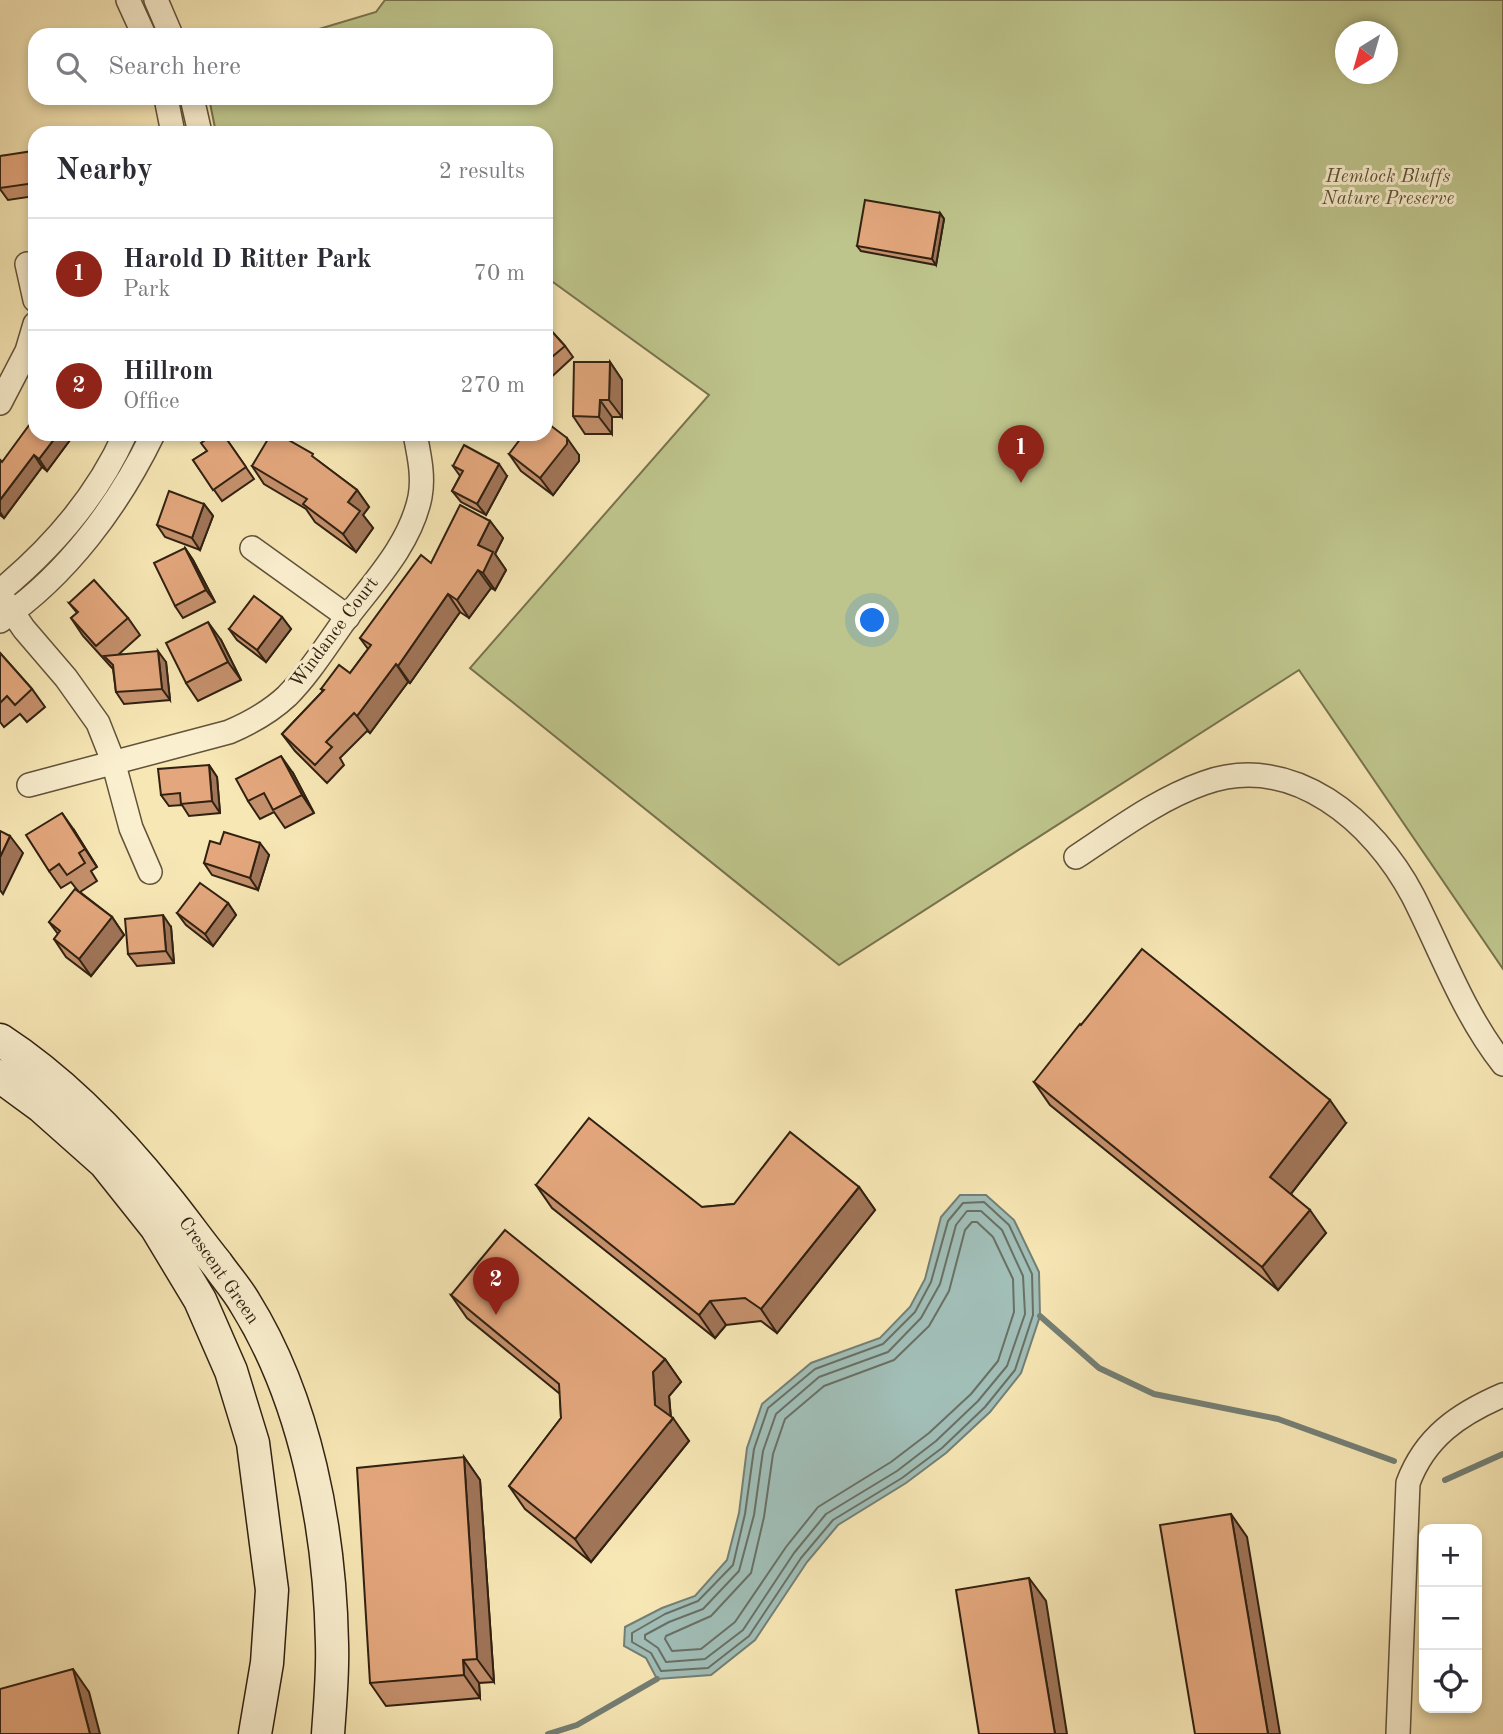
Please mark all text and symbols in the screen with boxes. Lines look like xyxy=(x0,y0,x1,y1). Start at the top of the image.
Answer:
north arrow xyxy=(1335,21,1398,84)
search box xyxy=(28,28,553,105)
icon: search xyxy=(52,48,90,86)
text: Search here xyxy=(108,54,241,80)
text: Nearby xyxy=(56,156,153,186)
text: 2 results xyxy=(439,160,525,183)
park label: Hemlock Bluffs Nature Preserve xyxy=(1321,168,1454,209)
text: Harold D Ritter Park xyxy=(123,247,372,273)
text: 1 xyxy=(72,262,86,285)
text: 70 m xyxy=(474,262,525,285)
text: Park xyxy=(123,278,170,301)
text: Hillrom xyxy=(123,359,213,385)
text: 2 xyxy=(72,374,86,397)
text: 270 m xyxy=(460,374,525,397)
text: Office xyxy=(123,390,180,413)
pin: 1 xyxy=(998,425,1044,483)
street label: Windance Court xyxy=(287,574,383,692)
your location xyxy=(855,603,889,637)
street label: Crescent Green xyxy=(174,1214,262,1328)
pin: 2 xyxy=(473,1257,519,1315)
map controls xyxy=(1419,1524,1482,1713)
button: + xyxy=(1419,1524,1482,1587)
button: − xyxy=(1419,1587,1482,1650)
button: locate xyxy=(1419,1650,1482,1713)

